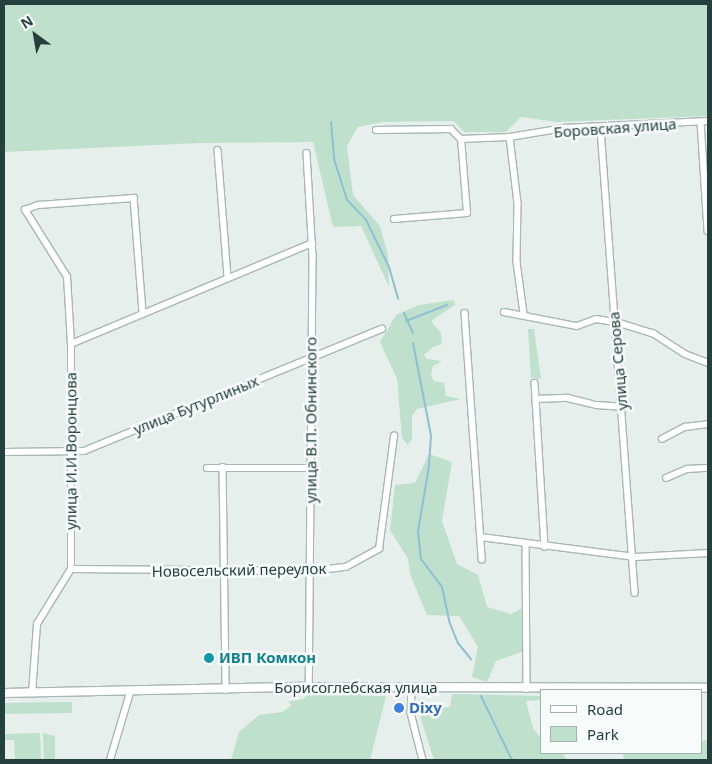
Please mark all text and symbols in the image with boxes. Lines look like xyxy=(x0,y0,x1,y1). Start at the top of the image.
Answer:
north arrow xyxy=(10,10,60,60)
text: N xyxy=(17,11,37,33)
street label: Боровская улица xyxy=(553,115,677,141)
street label: улица Серова xyxy=(605,311,631,411)
street label: улица В.П. Обнинского xyxy=(302,337,320,503)
street label: улица И.И.Воронцова xyxy=(62,372,80,530)
street label: улица Бутурлиных xyxy=(131,372,261,438)
street label: Новосельский переулок xyxy=(152,559,326,581)
place label: ИВП Комкон xyxy=(219,649,316,667)
marker: ИВП Комкон xyxy=(203,652,215,664)
street label: Борисоглебская улица xyxy=(274,679,438,697)
legend xyxy=(540,689,702,754)
place label: Dixy xyxy=(409,699,442,717)
text: Road xyxy=(587,699,623,719)
marker: Dixy xyxy=(393,702,405,714)
text: Park xyxy=(587,724,619,744)

